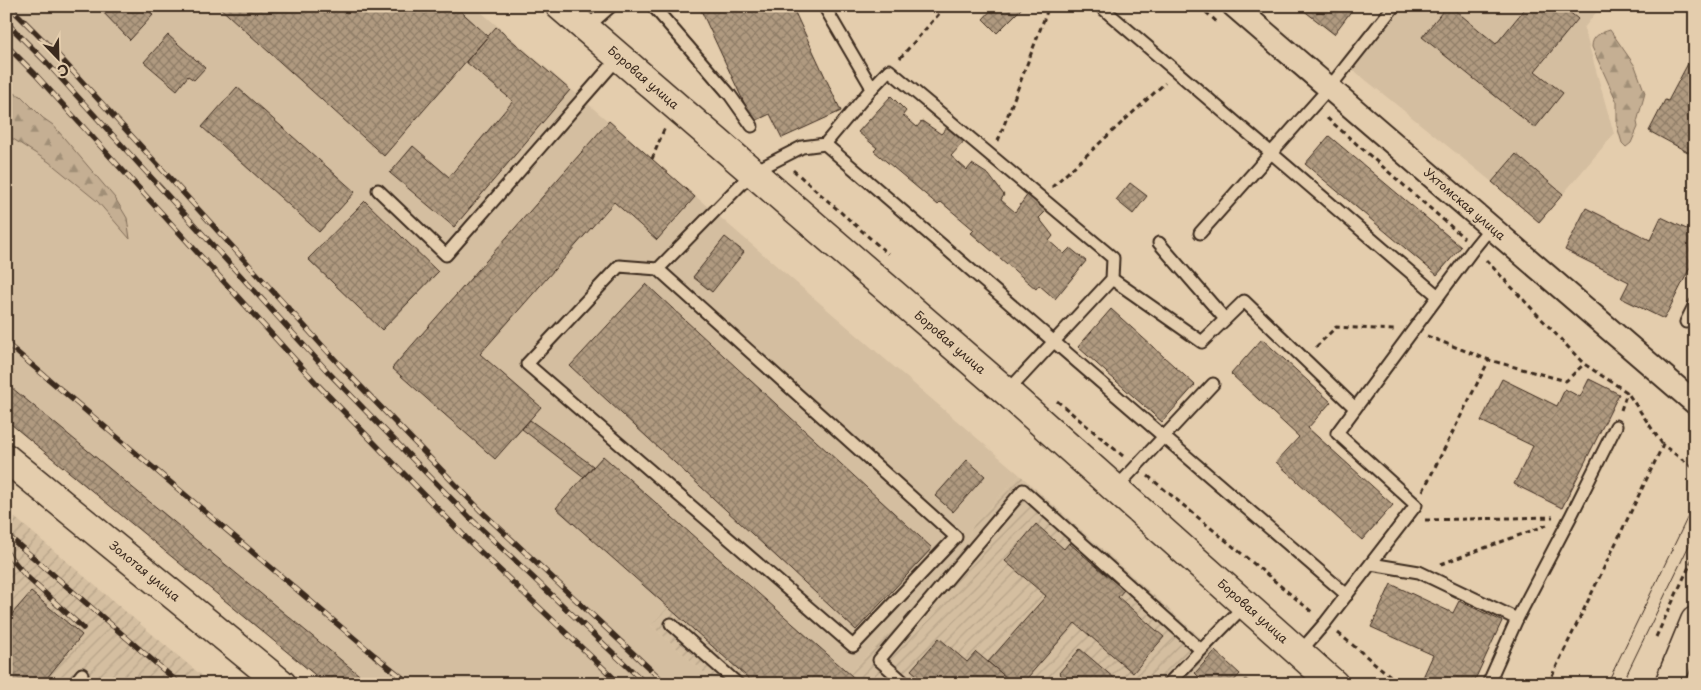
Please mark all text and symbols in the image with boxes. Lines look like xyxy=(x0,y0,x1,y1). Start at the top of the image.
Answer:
north arrow xyxy=(32,32,82,82)
street label: Боровая улица xyxy=(604,41,684,113)
text: С xyxy=(54,59,72,82)
street label: Ухтомская улица xyxy=(1420,163,1510,244)
street label: Боровая улица xyxy=(911,306,990,378)
street label: Золотая улица xyxy=(106,536,185,605)
street label: Боровая улица xyxy=(1214,574,1293,647)

